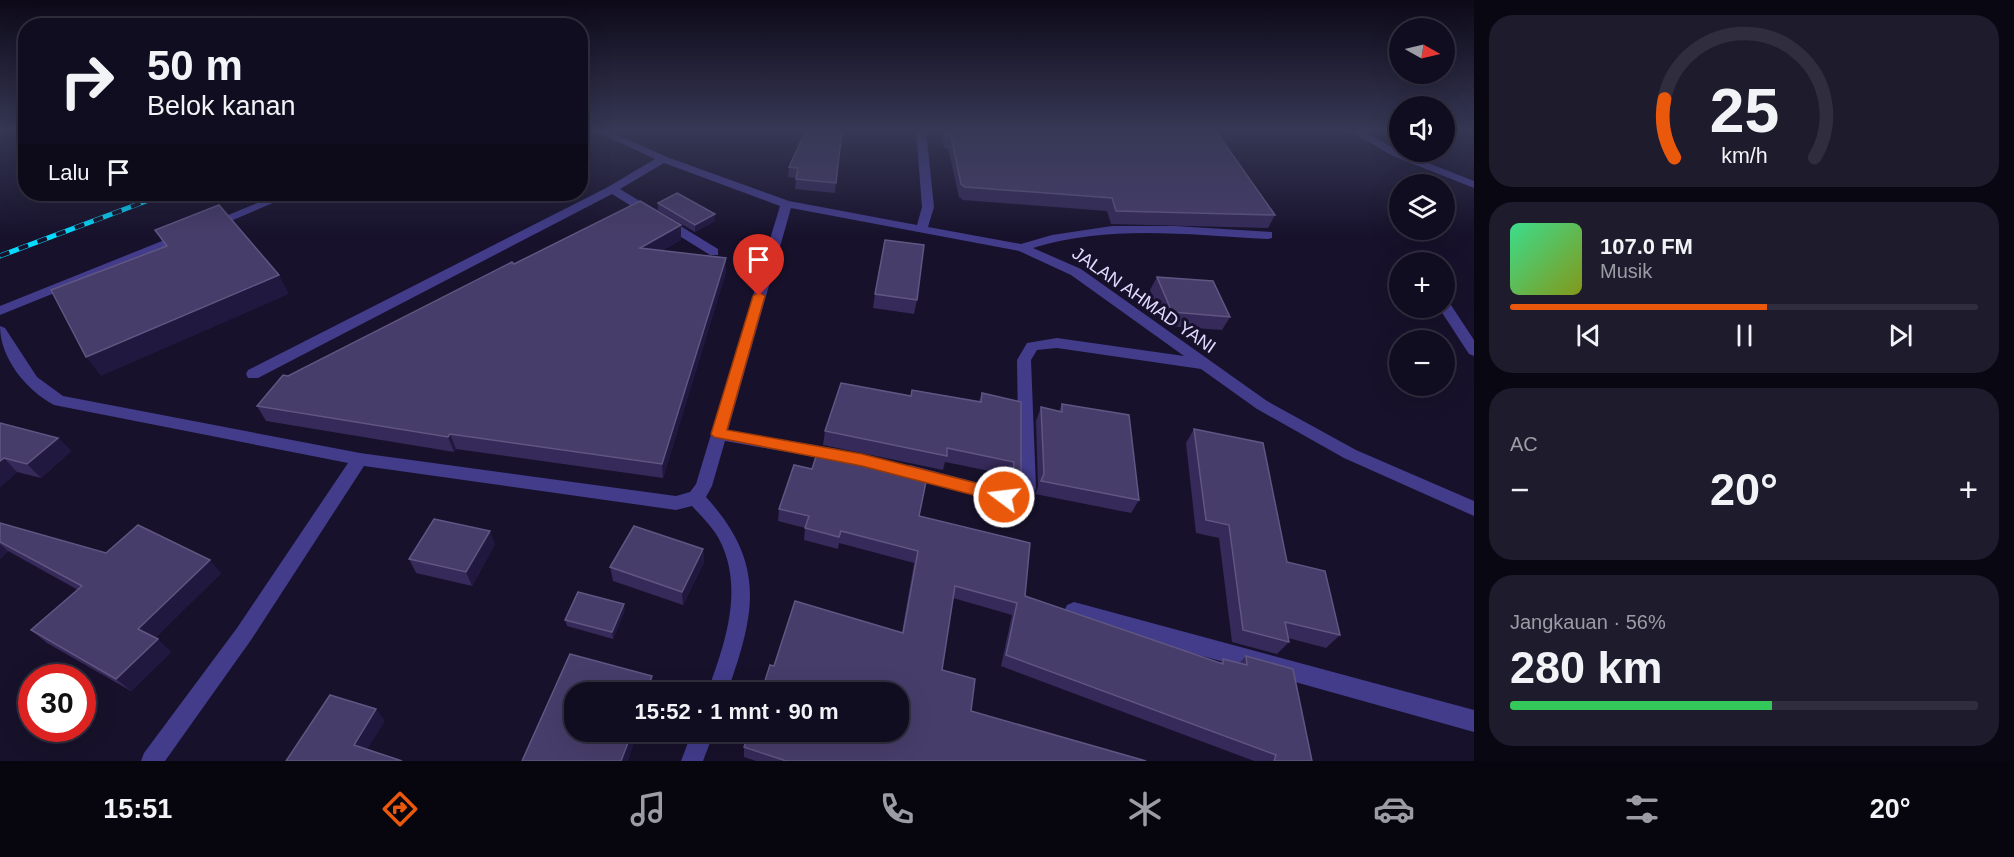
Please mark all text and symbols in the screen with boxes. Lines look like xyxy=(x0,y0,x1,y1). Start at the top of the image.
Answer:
north arrow xyxy=(1389,18,1455,84)
map controls xyxy=(1389,18,1455,396)
icon: right xyxy=(48,42,126,120)
text: 50 m xyxy=(147,42,243,89)
text: 25 xyxy=(1709,76,1779,145)
text: Belok kanan xyxy=(147,91,296,121)
button: sound xyxy=(1389,96,1455,162)
text: km/h xyxy=(1721,144,1767,168)
icon: arrive xyxy=(102,156,135,189)
text: Lalu xyxy=(48,160,90,185)
button: layers xyxy=(1389,174,1455,240)
pin xyxy=(733,234,784,296)
text: 107.0 FM xyxy=(1600,234,1693,259)
icon: arrive xyxy=(742,243,775,276)
street label: JALAN AHMAD YANI xyxy=(1068,243,1220,357)
button: + xyxy=(1389,252,1455,318)
text: Musik xyxy=(1600,260,1652,282)
icon: previous xyxy=(1572,319,1605,352)
icon: pause xyxy=(1728,319,1761,352)
icon: next xyxy=(1884,319,1917,352)
button: − xyxy=(1389,330,1455,396)
text: AC xyxy=(1510,433,1538,455)
text: 20° xyxy=(1710,464,1778,515)
position arrow xyxy=(972,465,1036,529)
text: − xyxy=(1510,471,1529,508)
text: + xyxy=(1959,471,1978,508)
text: Jangkauan · 56% xyxy=(1510,611,1666,633)
text: 280 km xyxy=(1510,642,1663,693)
speed limit sign: 30 xyxy=(18,664,96,742)
text: 15:52 · 1 mnt · 90 m xyxy=(634,699,839,724)
icon: directions xyxy=(379,788,421,830)
icon: music xyxy=(627,788,669,830)
icon: phone xyxy=(876,788,918,830)
icon: climate xyxy=(1124,788,1166,830)
icon: car xyxy=(1373,788,1415,830)
icon: filters xyxy=(1621,788,1663,830)
text: 15:51 xyxy=(103,794,172,824)
text: 20° xyxy=(1870,794,1911,824)

